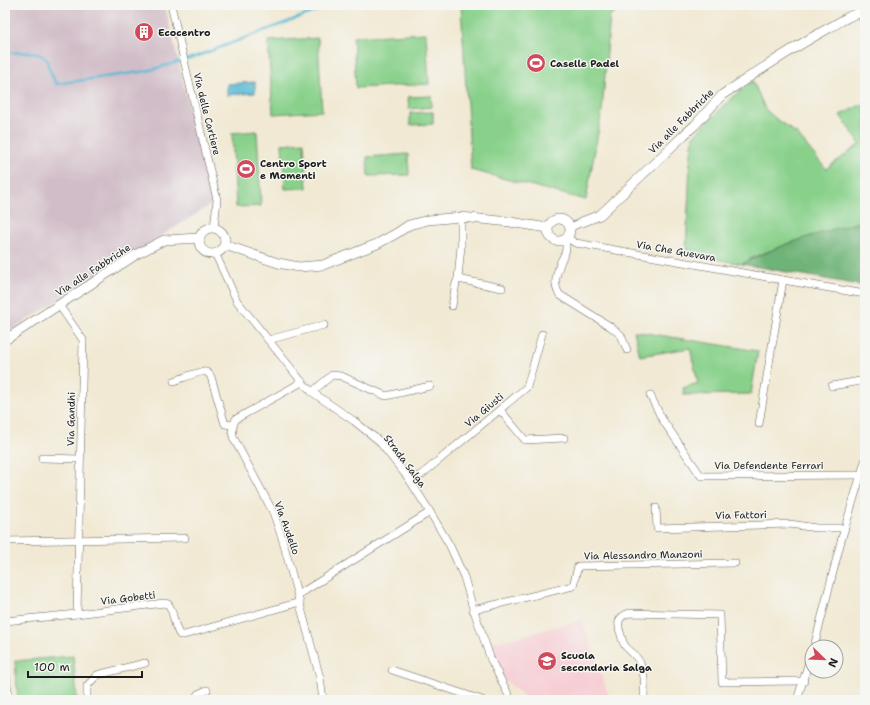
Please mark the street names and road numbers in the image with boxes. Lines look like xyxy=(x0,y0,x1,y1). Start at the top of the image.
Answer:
street label: Via delle Cartiere xyxy=(190,71,224,157)
street label: Via alle Fabbriche xyxy=(646,85,717,156)
street label: Via Che Guevara xyxy=(635,238,718,265)
street label: Via alle Fabbriche xyxy=(53,241,133,299)
street label: Via Giusti xyxy=(462,390,506,430)
street label: Via Gandhi xyxy=(64,392,78,446)
street label: Strada Salga xyxy=(381,432,430,491)
street label: Via Defendente Ferrari xyxy=(714,459,824,472)
street label: Via Audello xyxy=(271,500,303,556)
street label: Via Fattori xyxy=(715,508,767,522)
street label: Via Alessandro Manzoni xyxy=(583,547,703,563)
street label: Via Gobetti xyxy=(100,588,156,608)

